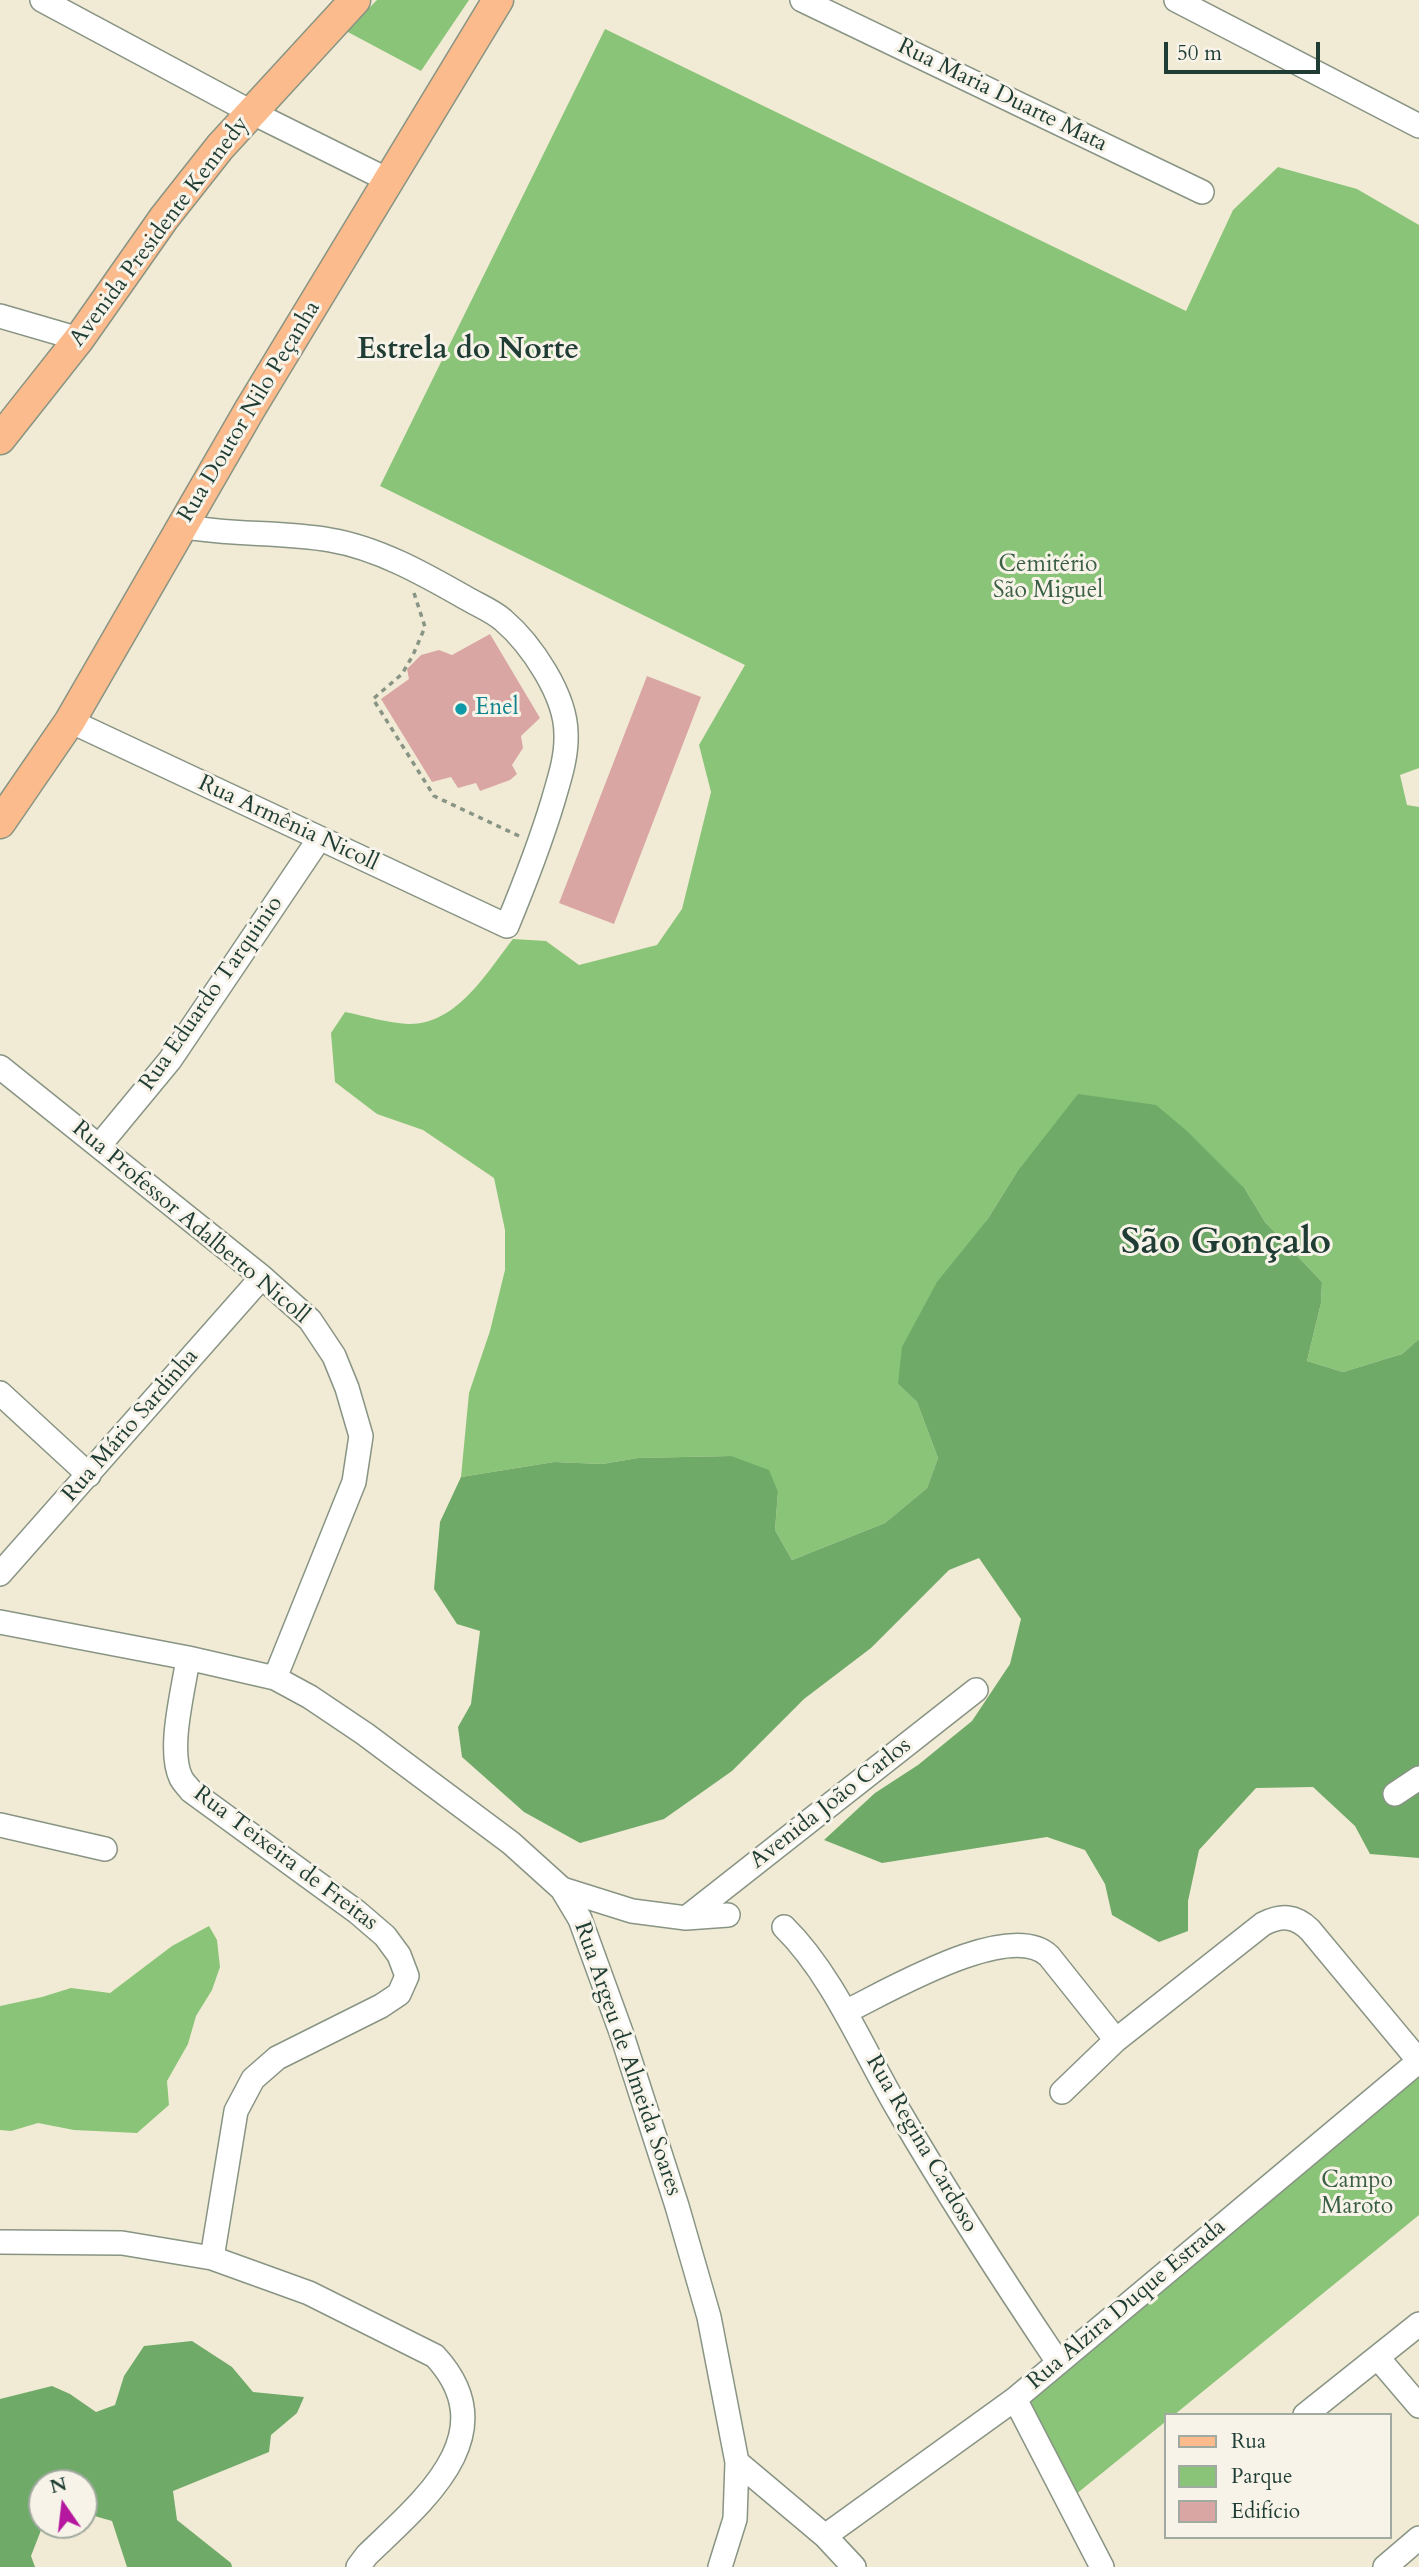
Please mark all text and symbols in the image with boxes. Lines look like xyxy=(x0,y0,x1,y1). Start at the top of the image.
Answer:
scale bar xyxy=(1167,28,1323,72)
street label: Rua Maria Duarte Mata xyxy=(893,33,1111,159)
text: 50 m xyxy=(1177,39,1222,68)
street label: Avenida Presidente Kennedy xyxy=(64,111,256,353)
street label: Rua Doutor Nilo Peçanha xyxy=(173,296,327,528)
district label: Estrela do Norte xyxy=(357,333,579,369)
park label: Cemitério São Miguel xyxy=(993,552,1103,606)
place label: Enel xyxy=(475,695,519,723)
marker: Enel xyxy=(453,701,469,717)
street label: Rua Armênia Nicoll xyxy=(193,770,383,878)
street label: Rua Eduardo Tarquinio xyxy=(134,891,290,1097)
street label: Rua Professor Adalberto Nicoll xyxy=(66,1116,314,1330)
district label: São Gonçalo xyxy=(1121,1222,1331,1266)
street label: Rua Mário Sardinha xyxy=(57,1344,205,1508)
street label: Avenida João Carlos xyxy=(745,1732,917,1876)
street label: Rua Teixeira de Freitas xyxy=(187,1781,383,1937)
street label: Rua Argeu de Almeida Soares xyxy=(567,1918,687,2200)
street label: Rua Regina Cardoso xyxy=(859,2050,983,2238)
park label: Campo Maroto xyxy=(1321,2168,1393,2222)
street label: Rua Alzira Duque Estrada xyxy=(1022,2214,1232,2396)
legend xyxy=(1164,2413,1391,2539)
text: Rua xyxy=(1231,2427,1266,2456)
text: Parque xyxy=(1231,2462,1292,2491)
north arrow xyxy=(28,2469,98,2539)
text: N xyxy=(47,2471,70,2500)
text: Edifício xyxy=(1231,2497,1300,2526)

